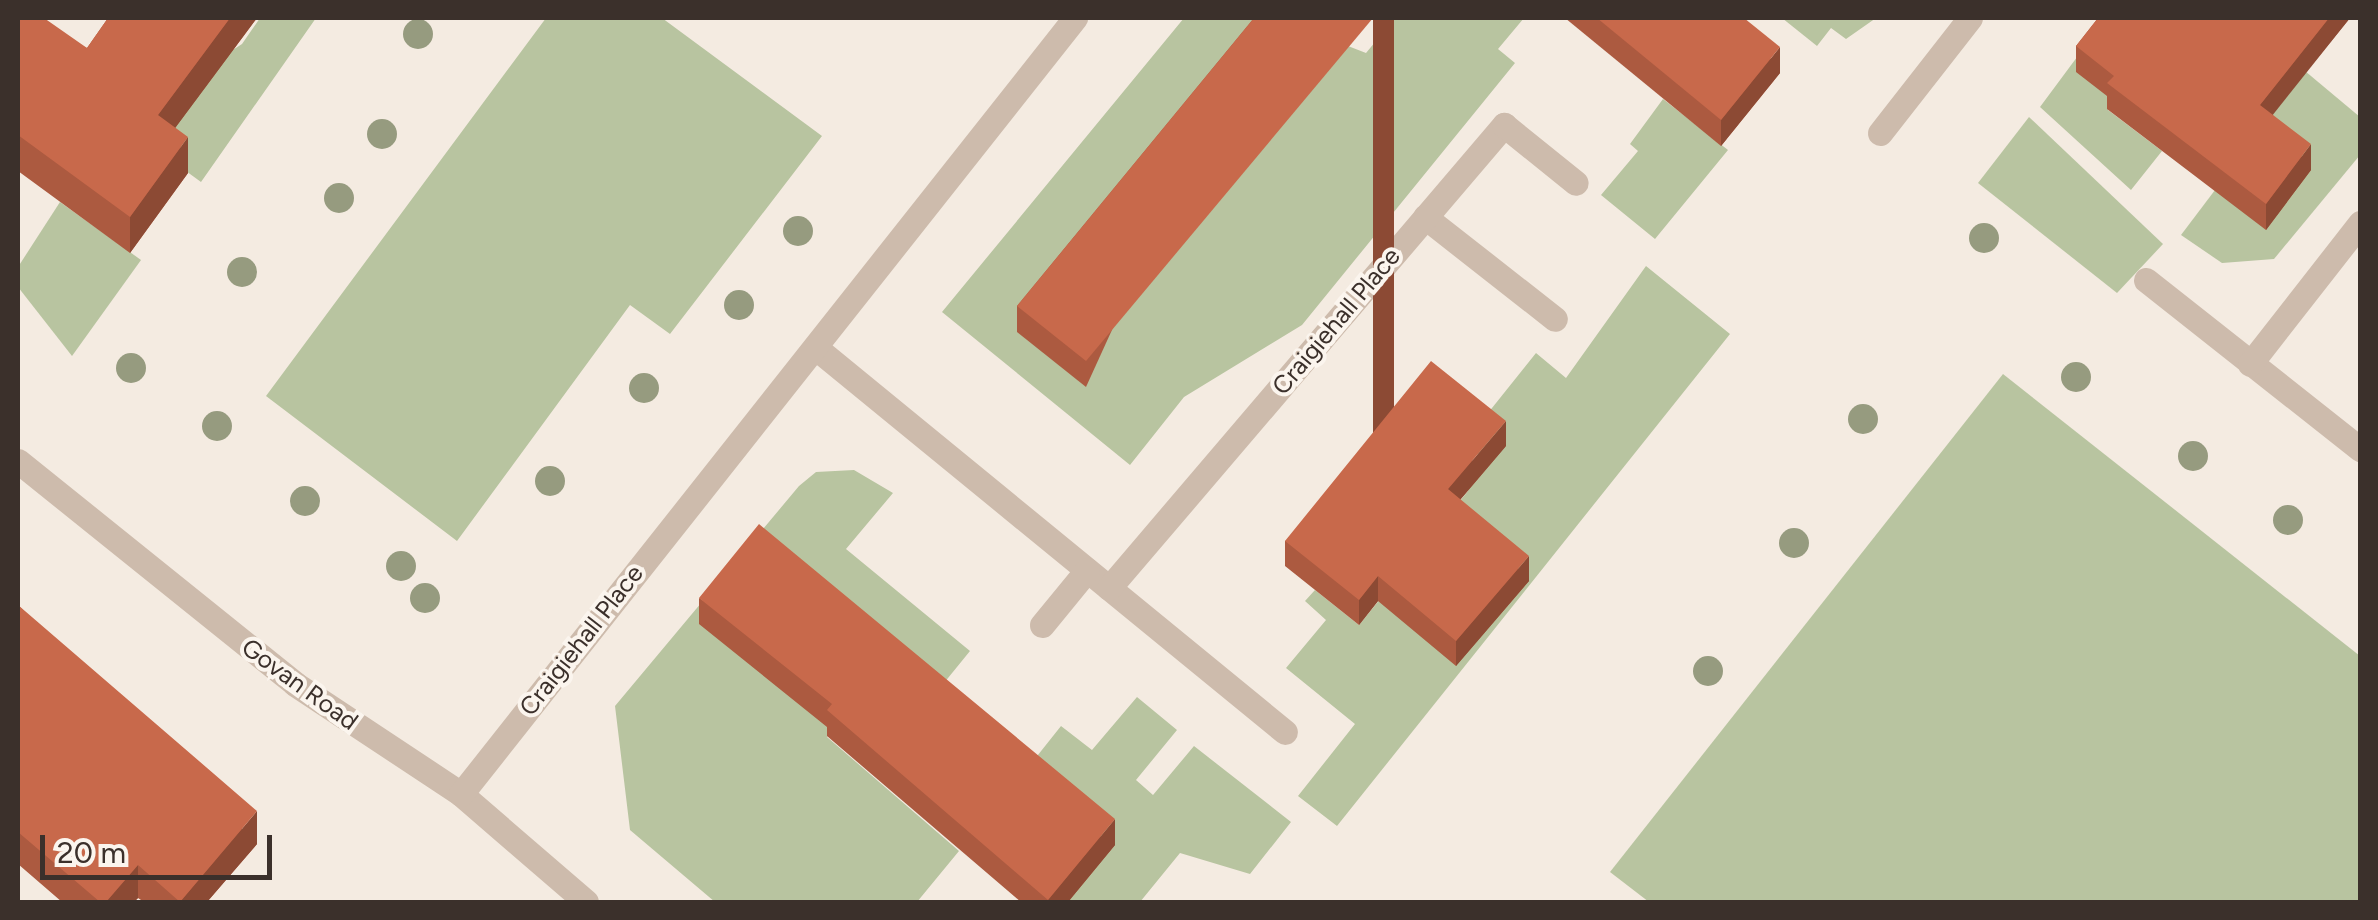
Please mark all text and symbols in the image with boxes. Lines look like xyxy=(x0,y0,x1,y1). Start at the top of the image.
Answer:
street label: Craigiehall Place xyxy=(1266,241,1406,401)
street label: Craigiehall Place xyxy=(513,559,649,721)
street label: Govan Road xyxy=(236,632,364,736)
scale bar xyxy=(45,815,278,877)
text: 20 m xyxy=(57,834,126,871)

